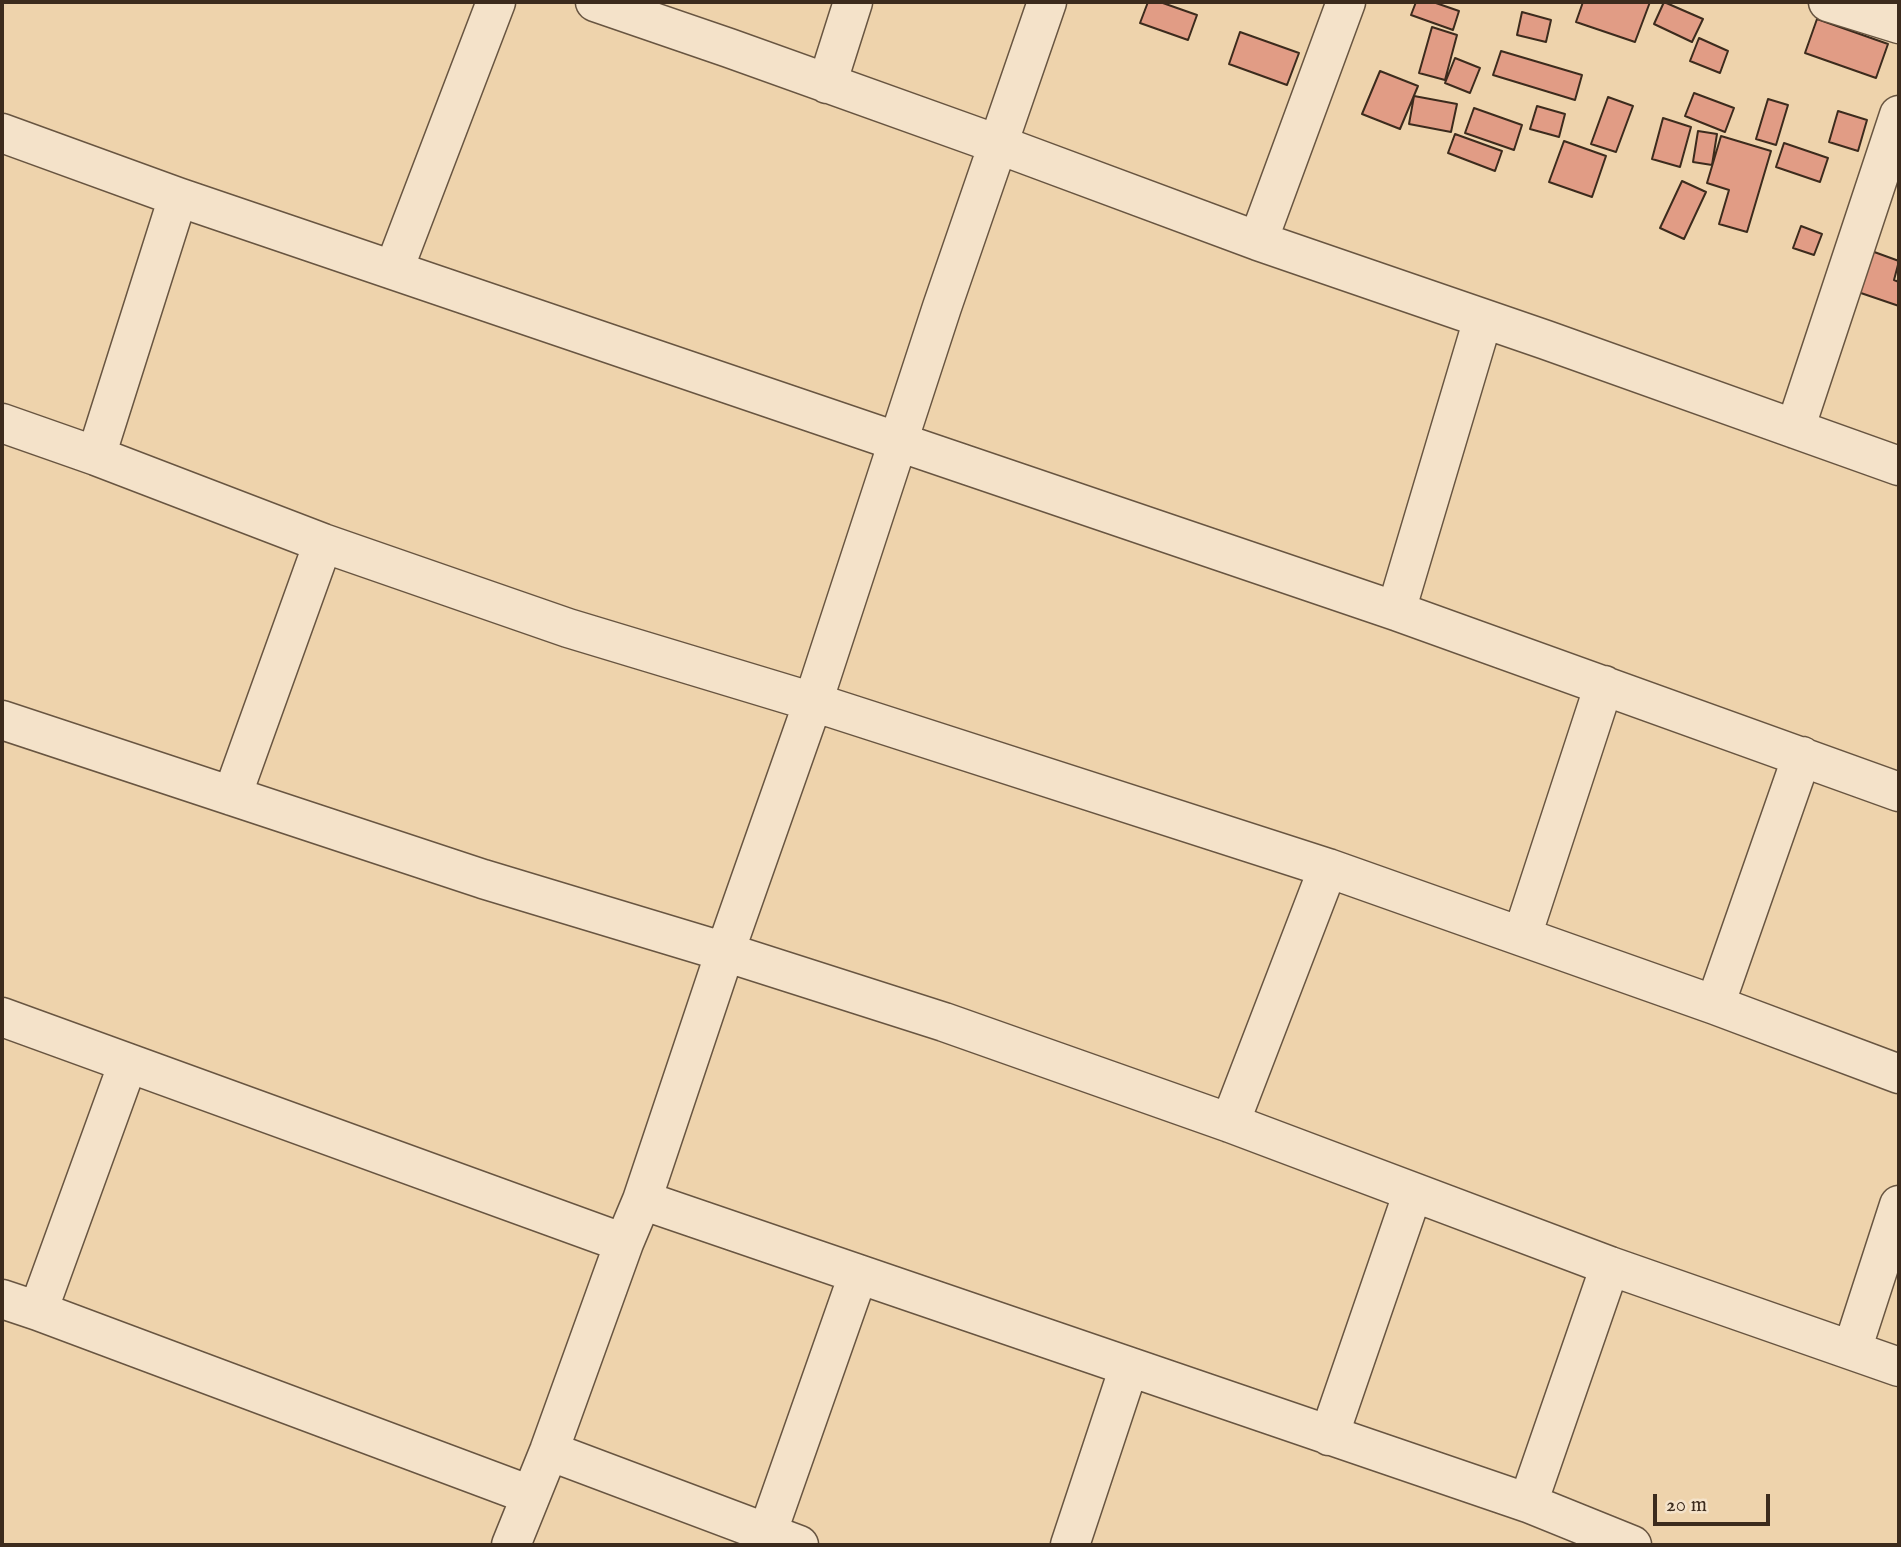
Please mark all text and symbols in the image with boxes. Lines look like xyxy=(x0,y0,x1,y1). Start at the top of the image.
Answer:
scale bar xyxy=(1656,1480,1773,1524)
text: 20 m xyxy=(1666,1492,1707,1519)

